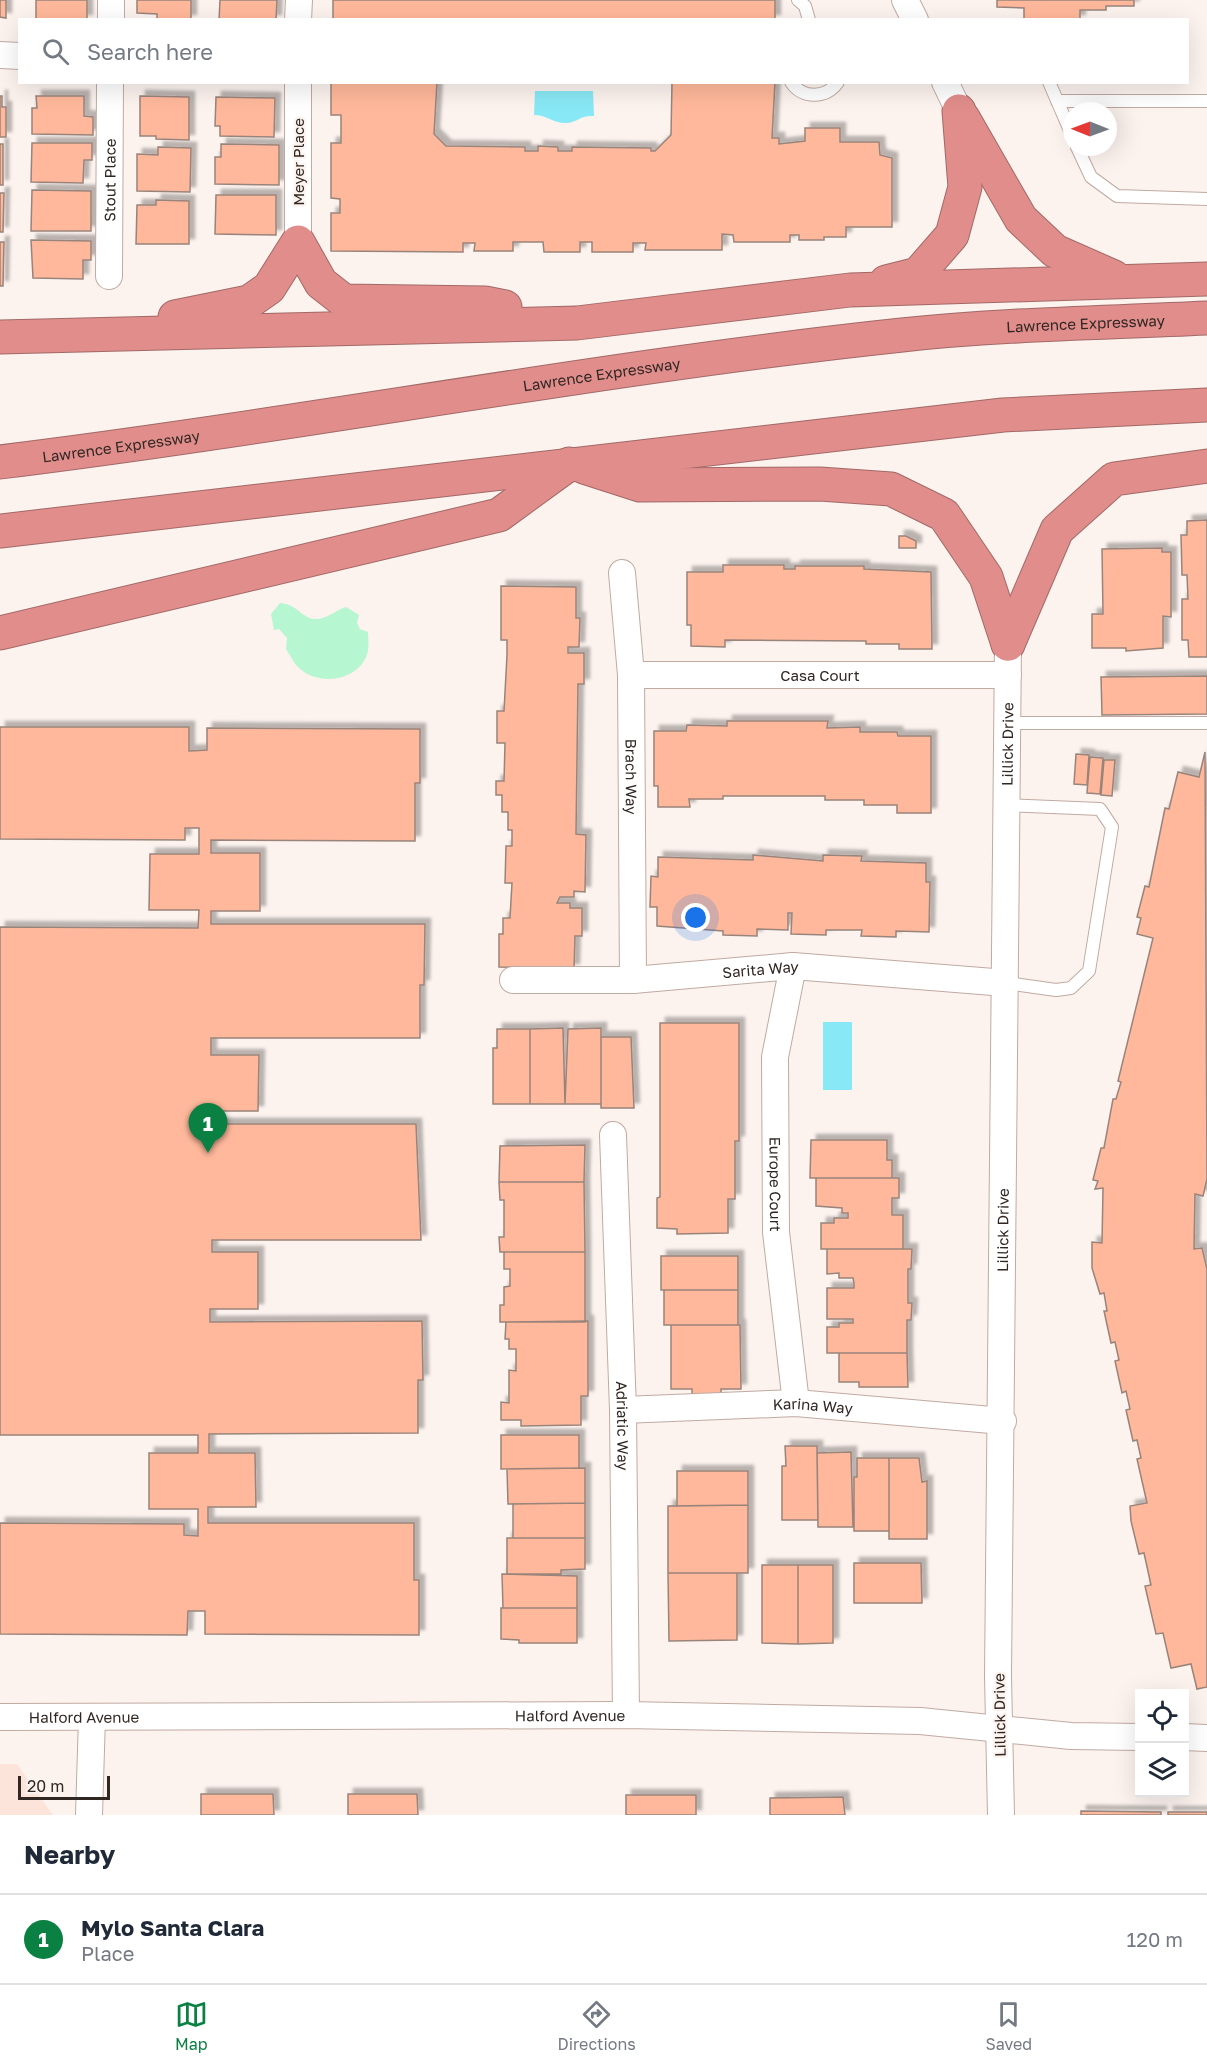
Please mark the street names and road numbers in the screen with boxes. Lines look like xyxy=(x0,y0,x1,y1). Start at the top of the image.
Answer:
street label: Meyer Place xyxy=(289,118,307,206)
street label: Stout Place xyxy=(100,138,119,222)
street label: Lawrence Expressway xyxy=(1006,311,1166,336)
street label: Lawrence Expressway xyxy=(522,354,682,394)
street label: Lawrence Expressway xyxy=(41,426,201,466)
street label: Casa Court xyxy=(780,666,860,684)
street label: Lillick Drive xyxy=(998,702,1016,786)
street label: Brach Way xyxy=(622,739,641,815)
street label: Sarita Way xyxy=(722,957,800,981)
street label: Europe Court xyxy=(766,1137,785,1232)
street label: Lillick Drive xyxy=(993,1188,1012,1272)
street label: Adriatic Way xyxy=(613,1381,633,1471)
street label: Karina Way xyxy=(772,1394,854,1417)
street label: Lillick Drive xyxy=(989,1673,1009,1757)
street label: Halford Avenue xyxy=(515,1706,626,1724)
street label: Halford Avenue xyxy=(29,1708,140,1726)

